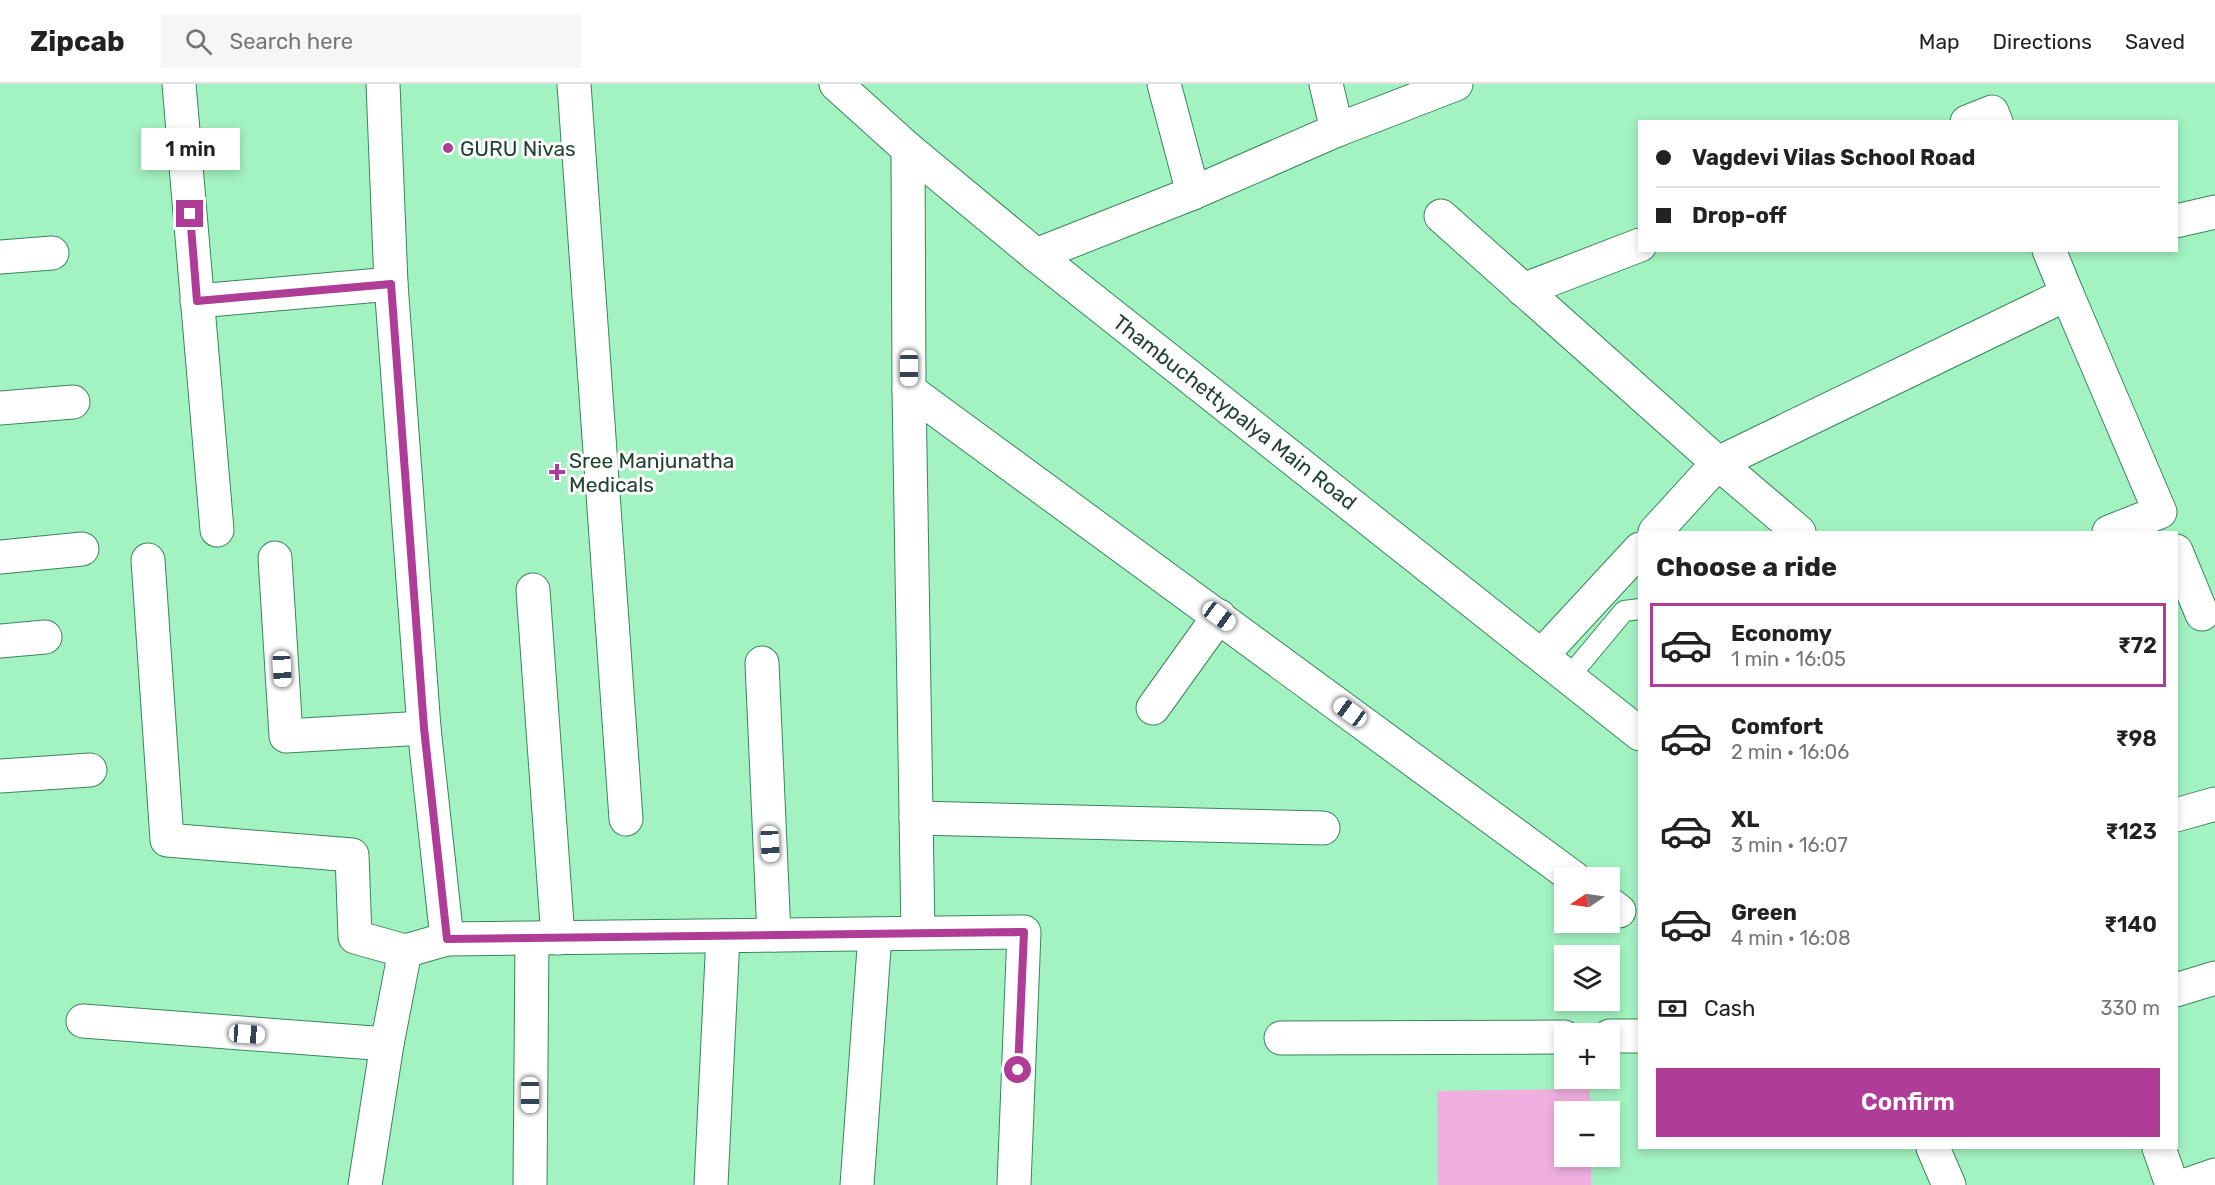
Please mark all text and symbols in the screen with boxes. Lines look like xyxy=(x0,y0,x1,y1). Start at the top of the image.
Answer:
search box xyxy=(161,14,581,68)
text: Zipcab xyxy=(30,25,125,58)
icon: search xyxy=(182,25,215,58)
text: Search here xyxy=(230,28,353,55)
text: Map xyxy=(1919,29,1960,54)
text: Directions xyxy=(1993,29,2092,54)
text: Saved xyxy=(2125,29,2185,54)
callout: 1 min xyxy=(140,127,240,169)
place label: GURU Nivas xyxy=(460,136,576,161)
text: 1 min xyxy=(165,137,216,161)
marker: GURU Nivas xyxy=(441,141,455,155)
text: Vagdevi Vilas School Road xyxy=(1692,144,1975,171)
route end xyxy=(176,200,203,227)
text: Drop-off xyxy=(1692,202,1787,229)
street label: Thambuchettypalya Main Road xyxy=(1108,309,1362,515)
car xyxy=(900,350,918,386)
place label: Sree Manjunatha Medicals xyxy=(569,448,734,497)
marker: Sree Manjunatha Medicals xyxy=(550,465,564,479)
text: Choose a ride xyxy=(1656,551,1837,583)
car xyxy=(1199,598,1239,634)
icon: car xyxy=(1659,618,1713,672)
text: Economy xyxy=(1731,620,1832,647)
text: ₹72 xyxy=(2118,632,2157,659)
text: 1 min · 16:05 xyxy=(1731,647,1846,671)
car xyxy=(272,651,292,687)
car xyxy=(1330,694,1370,730)
icon: car xyxy=(1659,711,1713,765)
text: Comfort xyxy=(1731,713,1823,740)
text: ₹98 xyxy=(2115,725,2157,752)
text: 2 min · 16:06 xyxy=(1731,740,1849,764)
icon: car xyxy=(1659,804,1713,858)
text: XL xyxy=(1731,806,1759,833)
text: ₹123 xyxy=(2105,818,2157,845)
car xyxy=(760,826,780,862)
text: 3 min · 16:07 xyxy=(1731,833,1848,857)
north arrow xyxy=(1554,867,1620,933)
map controls xyxy=(1554,867,1620,1167)
icon: car xyxy=(1659,897,1713,951)
text: Green xyxy=(1731,899,1797,926)
text: ₹140 xyxy=(2104,911,2157,938)
text: 4 min · 16:08 xyxy=(1731,926,1851,950)
button: layers xyxy=(1554,945,1620,1011)
icon: cash xyxy=(1656,992,1689,1025)
text: Cash xyxy=(1704,995,1755,1022)
text: 330 m xyxy=(2101,996,2160,1020)
button: + xyxy=(1554,1023,1620,1089)
car xyxy=(228,1024,266,1044)
route start xyxy=(1004,1056,1031,1083)
button: Confirm xyxy=(1656,1068,2160,1137)
car xyxy=(521,1077,539,1113)
button: − xyxy=(1554,1101,1620,1167)

